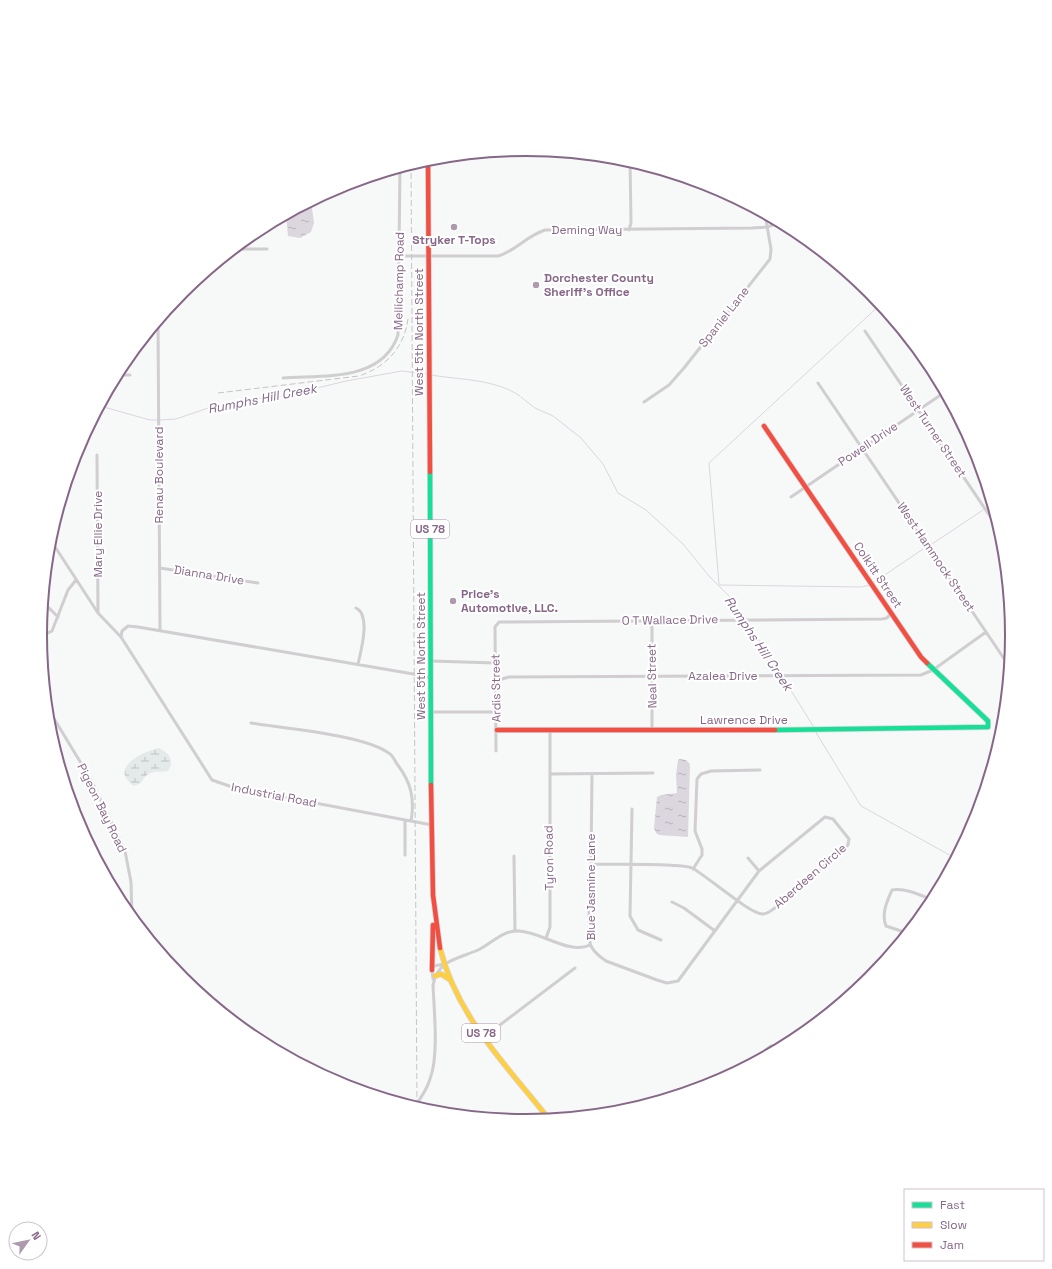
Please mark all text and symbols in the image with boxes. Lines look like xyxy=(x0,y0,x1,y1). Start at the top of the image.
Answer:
marker: Stryker T-Tops xyxy=(449,222,459,232)
street label: Deming Way xyxy=(552,222,622,238)
street label: Mellichamp Road xyxy=(390,232,408,330)
place label: Stryker T-Tops xyxy=(412,232,496,248)
street label: West 5th North Street xyxy=(411,268,427,396)
place label: Dorchester County Sheriff's Office xyxy=(544,270,654,300)
marker: Dorchester County Sheriff's Office xyxy=(531,280,541,290)
street label: Spaniel Lane xyxy=(695,283,753,351)
water label: Rumphs Hill Creek xyxy=(206,379,320,417)
street label: West Turner Street xyxy=(896,381,970,481)
street label: Powell Drive xyxy=(835,418,901,470)
street label: Renau Boulevard xyxy=(151,427,167,523)
street label: Mary Ellie Drive xyxy=(90,491,106,577)
street label: West Hammock Street xyxy=(893,499,979,615)
road number: US 78 xyxy=(411,520,449,538)
street label: Colkitt Street xyxy=(850,539,906,611)
street label: Dianna Drive xyxy=(173,562,245,588)
place label: Price's Automotive, LLC. xyxy=(461,586,558,616)
street label: West 5th North Street xyxy=(413,592,429,720)
water label: Rumphs Hill Creek xyxy=(721,593,798,696)
marker: Price's Automotive, LLC. xyxy=(448,596,458,606)
street label: O T Wallace Drive xyxy=(622,611,718,629)
street label: Neal Street xyxy=(643,644,661,708)
street label: Ardis Street xyxy=(487,654,505,722)
street label: Azalea Drive xyxy=(688,668,758,684)
street label: Lawrence Drive xyxy=(700,712,788,728)
street label: Pigeon Bay Road xyxy=(73,761,131,855)
street label: Industrial Road xyxy=(230,779,318,811)
street label: Tyron Road xyxy=(540,825,558,891)
street label: Blue Jasmine Lane xyxy=(583,833,599,941)
street label: Aberdeen Circle xyxy=(770,840,850,912)
road number: US 78 xyxy=(462,1024,500,1042)
legend xyxy=(904,1189,1044,1261)
text: Fast xyxy=(940,1197,965,1213)
text: Slow xyxy=(940,1217,967,1233)
north arrow xyxy=(8,1221,48,1261)
text: N xyxy=(29,1229,44,1242)
text: Jam xyxy=(940,1237,964,1253)

